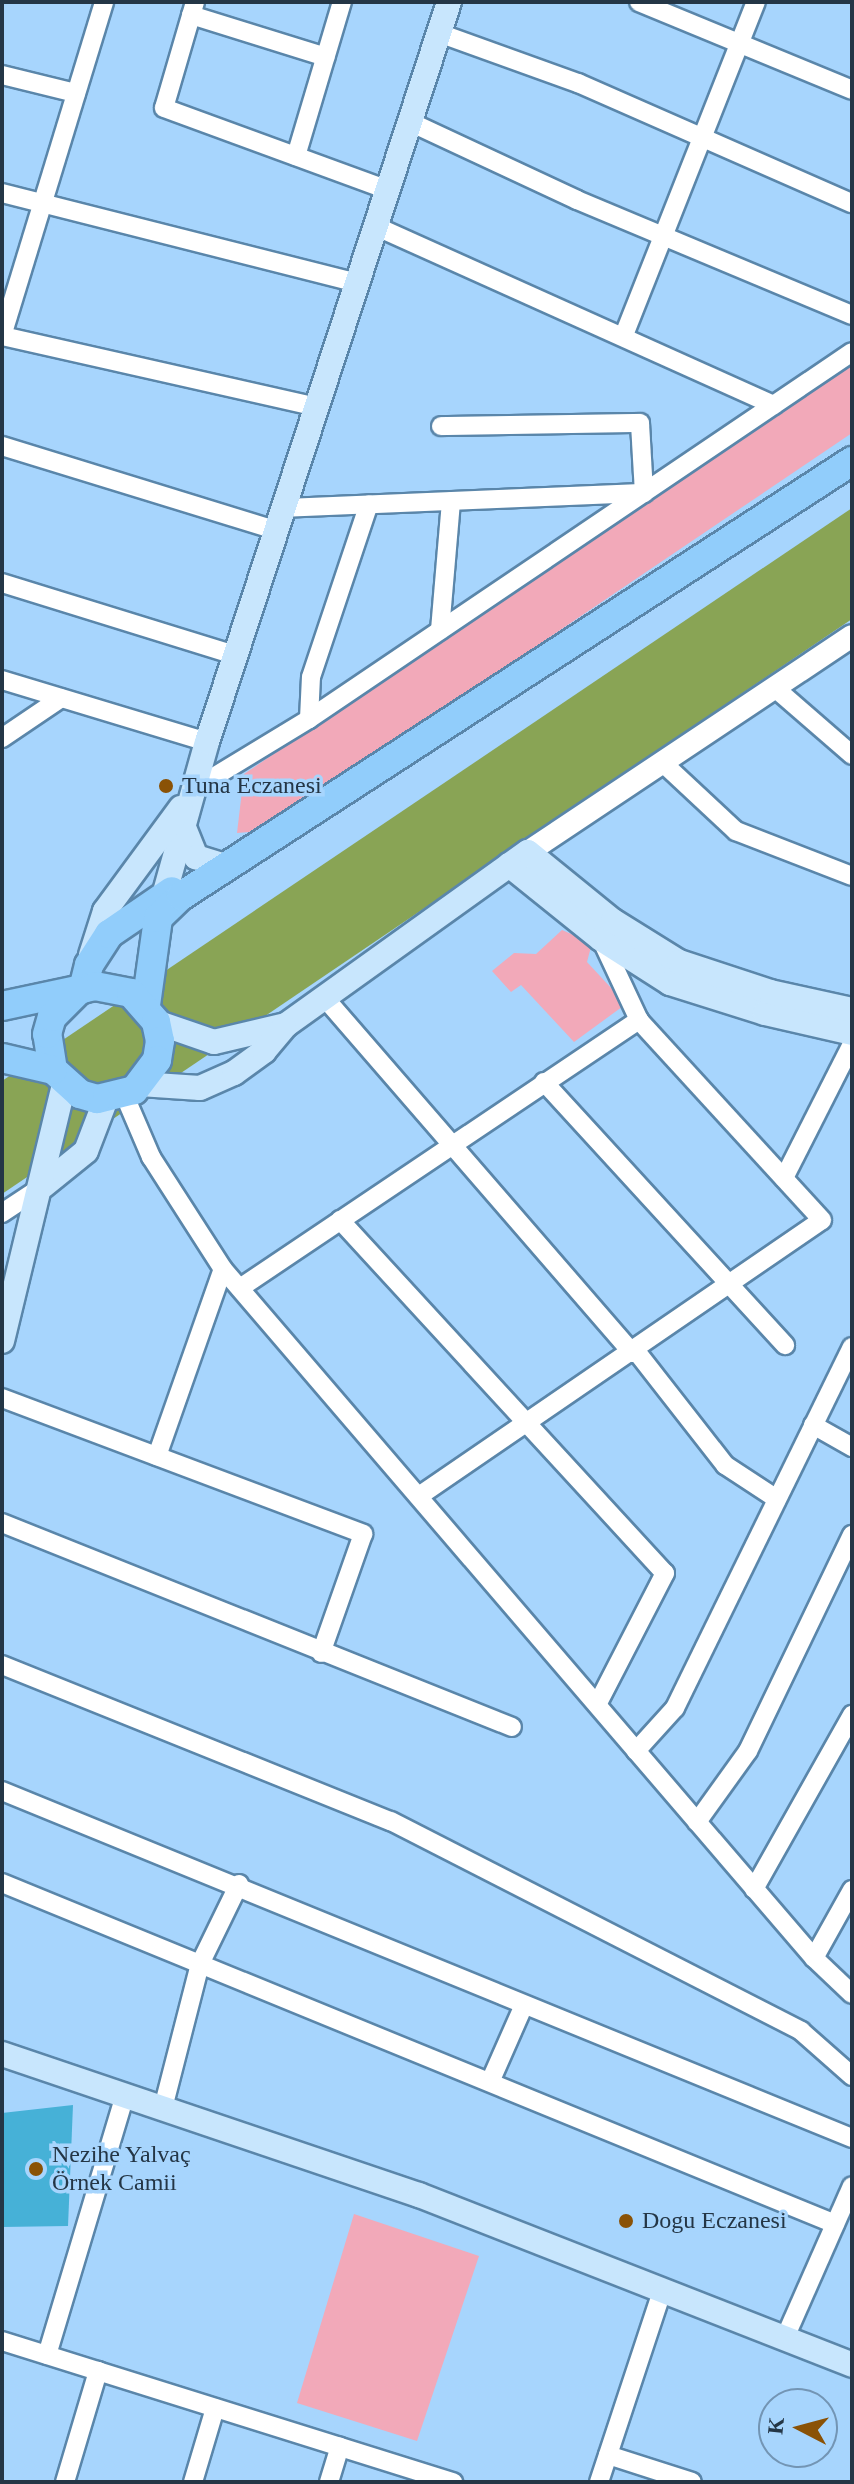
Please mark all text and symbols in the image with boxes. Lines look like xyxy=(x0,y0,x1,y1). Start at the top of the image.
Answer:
place label: Tuna Eczanesi xyxy=(182,772,322,800)
marker: Tuna Eczanesi xyxy=(157,777,175,795)
place label: Nezihe Yalvaç Örnek Camii xyxy=(52,2141,192,2197)
marker: Nezihe Yalvaç Örnek Camii xyxy=(27,2160,45,2178)
place label: Dogu Eczanesi xyxy=(642,2207,787,2235)
marker: Dogu Eczanesi xyxy=(617,2212,635,2230)
north arrow xyxy=(758,2388,838,2468)
text: K xyxy=(762,2416,789,2435)

